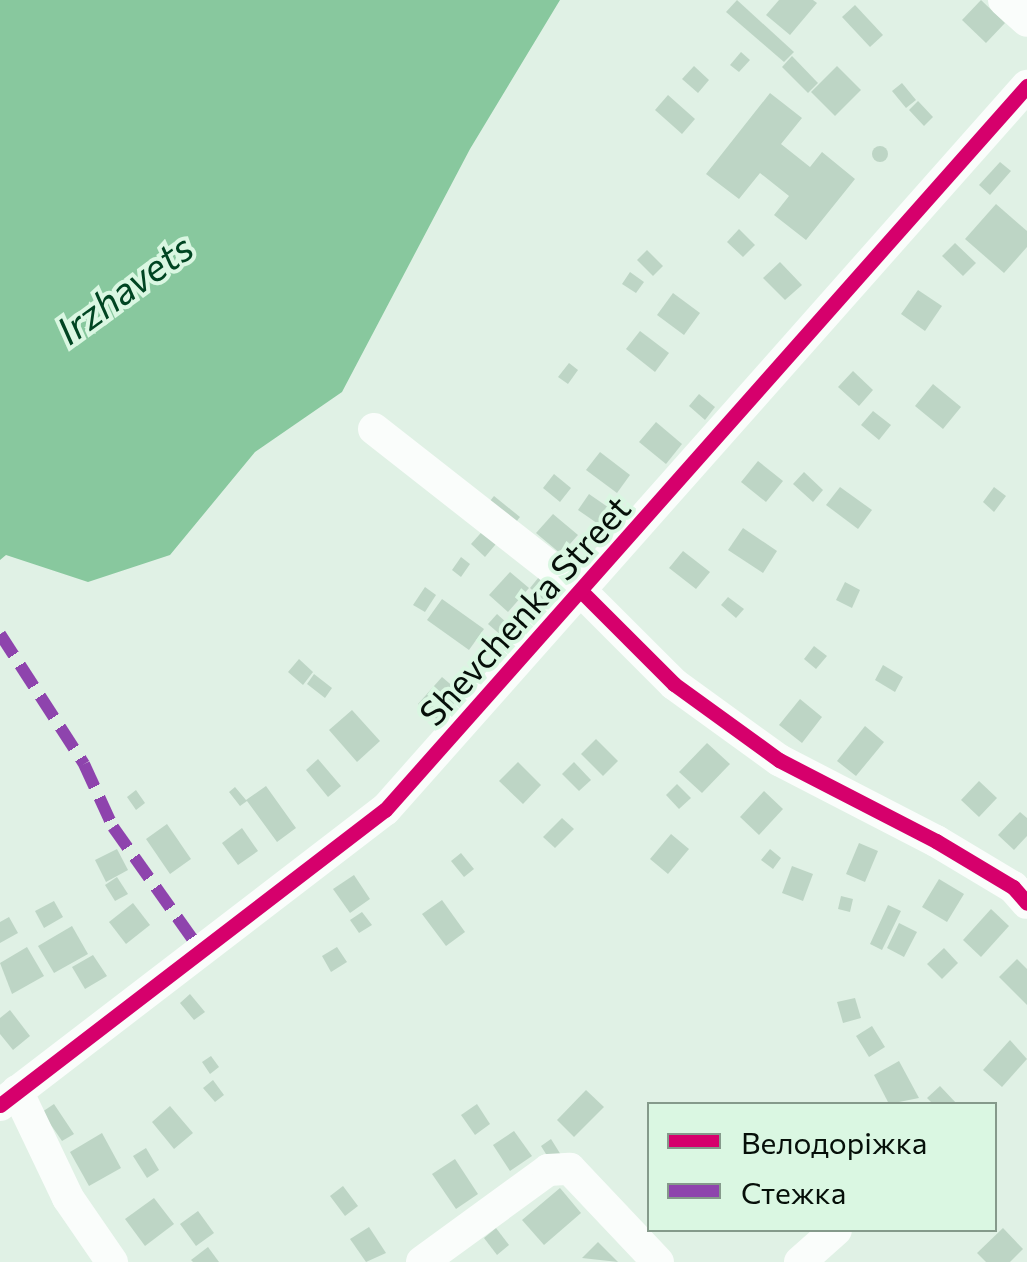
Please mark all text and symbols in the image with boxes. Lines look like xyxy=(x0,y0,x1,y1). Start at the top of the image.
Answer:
water label: Irzhavets xyxy=(47,223,201,353)
street label: Shevchenka Street xyxy=(410,486,638,734)
legend xyxy=(647,1102,997,1232)
text: Велодоріжка xyxy=(741,1123,927,1160)
text: Стежка xyxy=(741,1173,846,1210)

